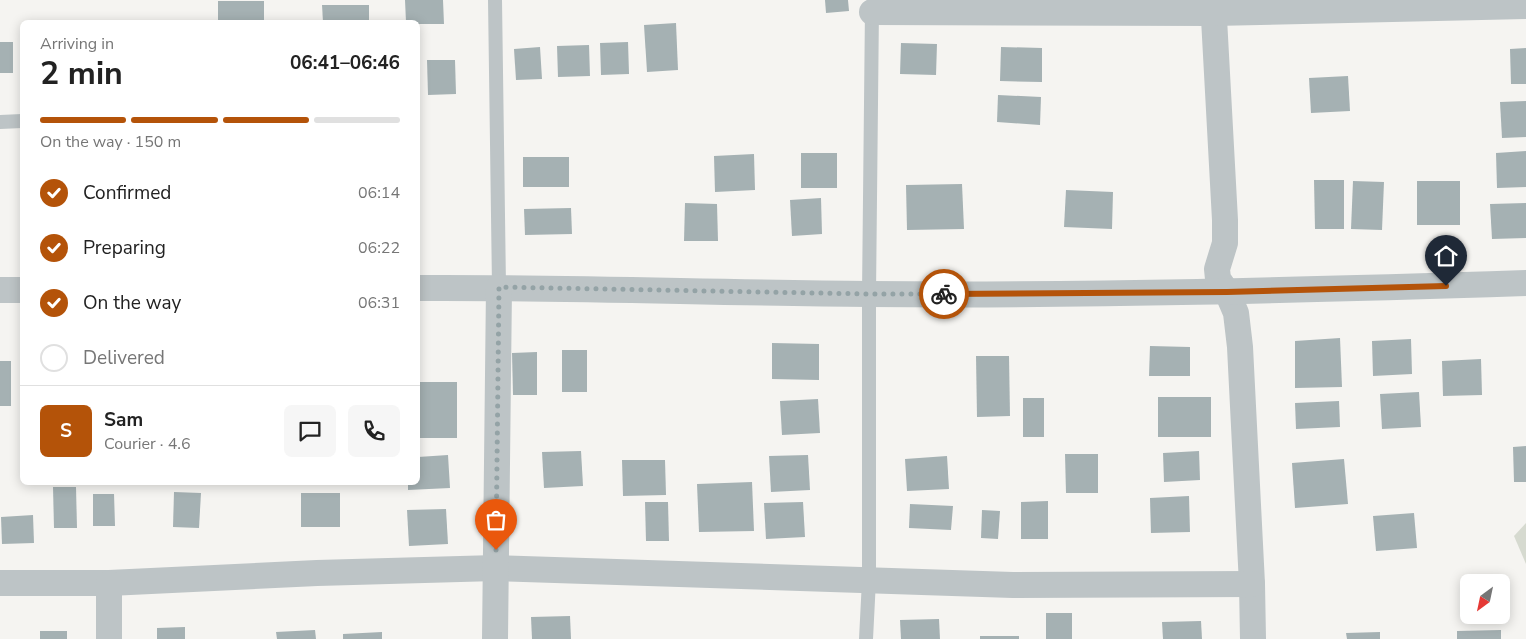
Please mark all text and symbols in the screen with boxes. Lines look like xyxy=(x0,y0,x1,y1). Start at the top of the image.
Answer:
text: Arriving in xyxy=(40,33,114,55)
text: 06:41–06:46 xyxy=(290,50,400,76)
text: 2 min xyxy=(40,52,123,95)
text: On the way · 150 m xyxy=(40,131,181,153)
icon: check xyxy=(40,179,68,207)
text: Confirmed xyxy=(83,180,171,206)
text: 06:14 xyxy=(358,182,400,204)
icon: check xyxy=(40,234,68,262)
text: Preparing xyxy=(83,235,166,261)
pin xyxy=(1425,235,1467,286)
text: 06:22 xyxy=(358,237,400,259)
icon: home xyxy=(1432,242,1460,270)
courier xyxy=(919,269,969,319)
icon: bike xyxy=(930,280,958,308)
icon: check xyxy=(40,289,68,317)
text: On the way xyxy=(83,290,181,316)
text: 06:31 xyxy=(358,292,400,314)
text: Delivered xyxy=(83,345,165,371)
button: chat xyxy=(284,405,336,457)
button: phone xyxy=(348,405,400,457)
text: Sam xyxy=(104,407,143,433)
text: S xyxy=(60,418,72,444)
text: Courier · 4.6 xyxy=(104,433,190,455)
pin xyxy=(475,499,517,550)
icon: bag xyxy=(482,506,510,534)
north arrow xyxy=(1460,574,1510,624)
map controls xyxy=(1460,574,1510,624)

